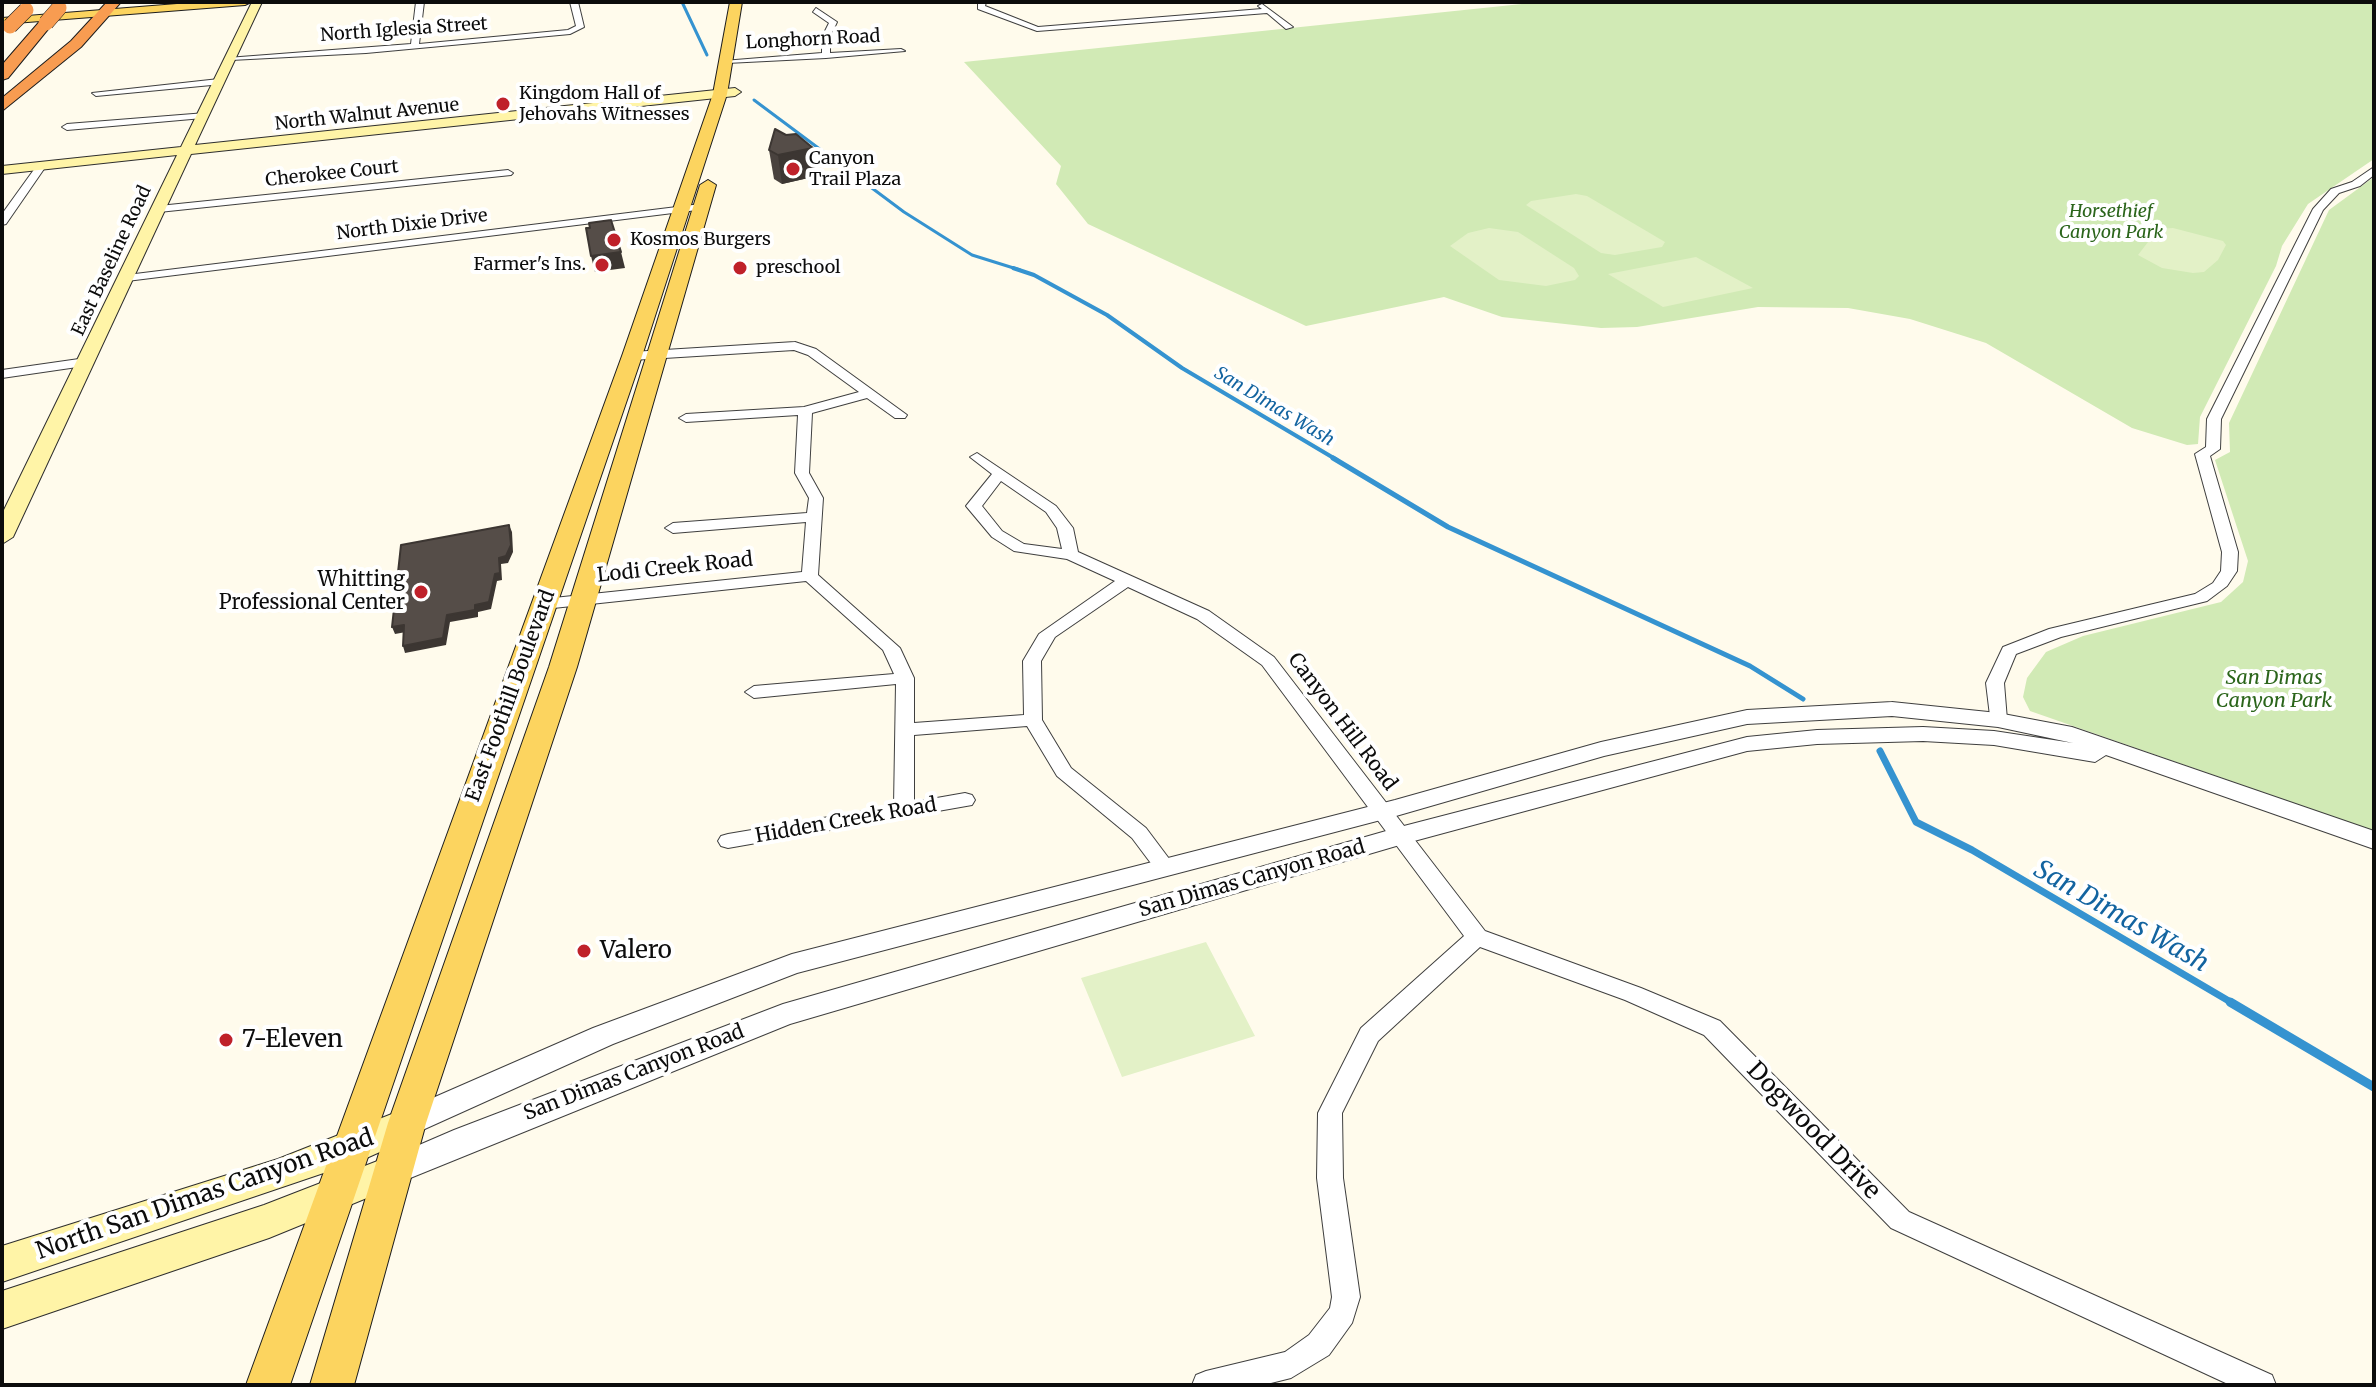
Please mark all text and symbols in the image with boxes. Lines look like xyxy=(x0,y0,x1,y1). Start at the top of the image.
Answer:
street label: North Iglesia Street xyxy=(320,13,488,47)
street label: Longhorn Road xyxy=(745,26,881,54)
place label: Kingdom Hall of Jehovahs Witnesses xyxy=(519,83,690,126)
street label: North Walnut Avenue xyxy=(274,95,460,135)
marker: Kingdom Hall of Jehovahs Witnesses xyxy=(494,95,512,113)
place label: Canyon Trail Plaza xyxy=(809,148,901,190)
street label: Cherokee Court xyxy=(264,156,400,192)
marker: Canyon Trail Plaza xyxy=(784,160,802,178)
street label: East Baseline Road xyxy=(68,183,156,339)
park label: Horsethief Canyon Park xyxy=(2059,201,2163,244)
street label: North Dixie Drive xyxy=(335,205,489,245)
place label: Kosmos Burgers xyxy=(630,229,771,251)
marker: Kosmos Burgers xyxy=(605,231,623,249)
place label: Farmer's Ins. xyxy=(474,254,586,276)
marker: Farmer's Ins. xyxy=(593,256,611,274)
place label: preschool xyxy=(756,257,841,279)
marker: preschool xyxy=(731,259,749,277)
water label: San Dimas Wash xyxy=(1210,363,1338,451)
street label: Lodi Creek Road xyxy=(596,548,754,588)
place label: Whitting Professional Center xyxy=(219,568,405,615)
marker: Whitting Professional Center xyxy=(412,583,430,601)
street label: East Foothill Boulevard xyxy=(461,587,561,805)
street label: Canyon Hill Road xyxy=(1283,649,1401,795)
park label: San Dimas Canyon Park xyxy=(2216,666,2332,713)
street label: Hidden Creek Road xyxy=(754,793,938,849)
street label: San Dimas Canyon Road xyxy=(1136,835,1368,923)
water label: San Dimas Wash xyxy=(2028,854,2214,980)
place label: Valero xyxy=(600,937,672,965)
marker: Valero xyxy=(575,942,593,960)
street label: San Dimas Canyon Road xyxy=(520,1020,748,1126)
place label: 7-Eleven xyxy=(242,1026,343,1054)
marker: 7-Eleven xyxy=(217,1031,235,1049)
street label: Dogwood Drive xyxy=(1740,1056,1886,1206)
street label: North San Dimas Canyon Road xyxy=(33,1124,377,1266)

